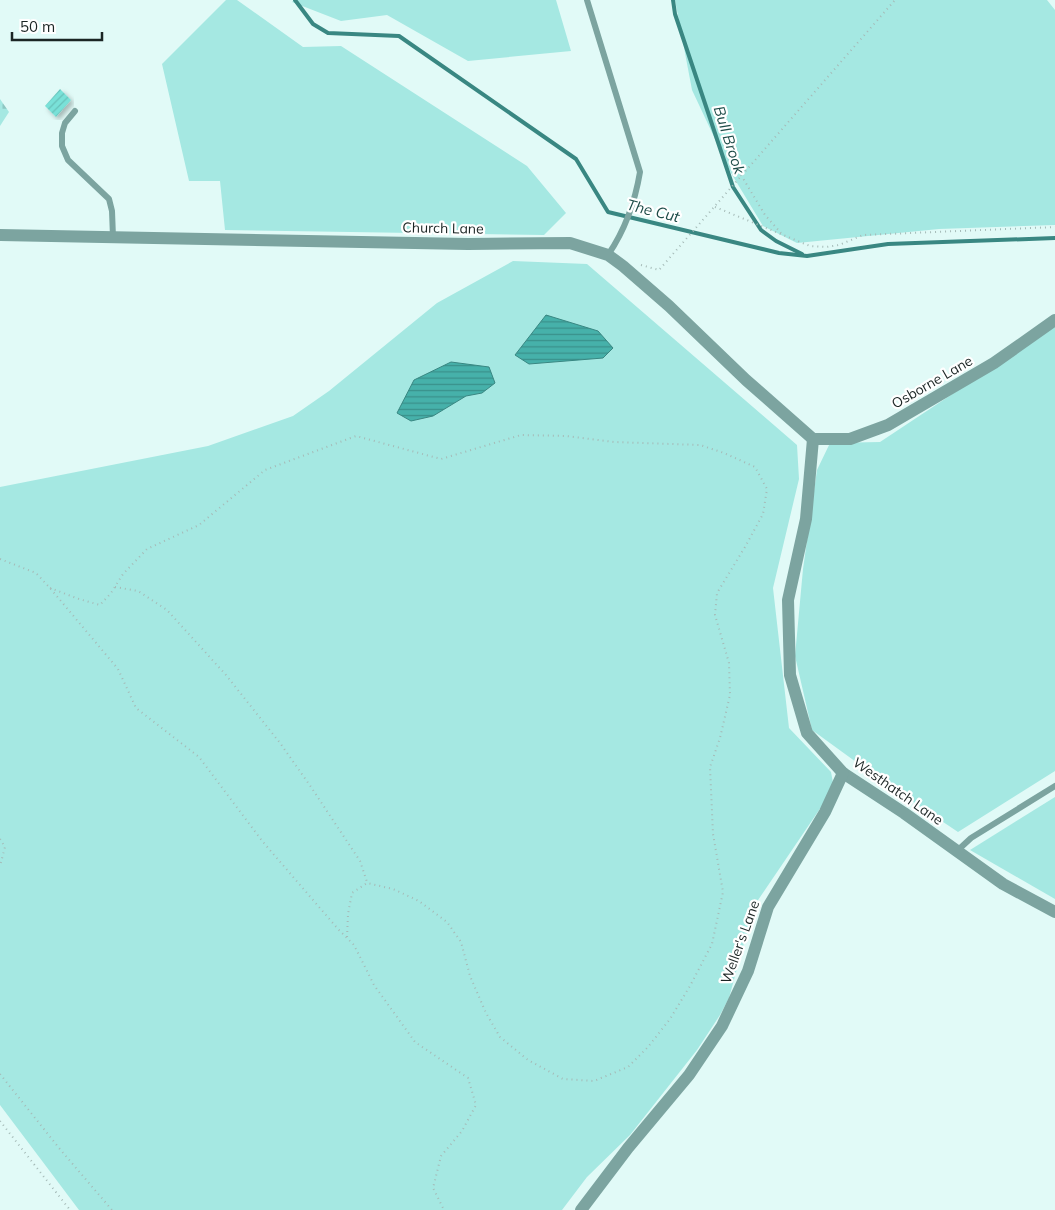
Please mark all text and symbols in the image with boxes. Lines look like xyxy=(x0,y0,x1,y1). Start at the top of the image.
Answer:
scale bar xyxy=(12,10,102,42)
text: 50 m xyxy=(20,17,55,36)
water label: Bull Brook xyxy=(710,103,750,177)
water label: The Cut xyxy=(625,195,682,226)
street label: Church Lane xyxy=(402,218,484,238)
street label: Osborne Lane xyxy=(888,352,976,412)
street label: Westhatch Lane xyxy=(849,753,947,829)
street label: Weller's Lane xyxy=(717,898,763,986)

